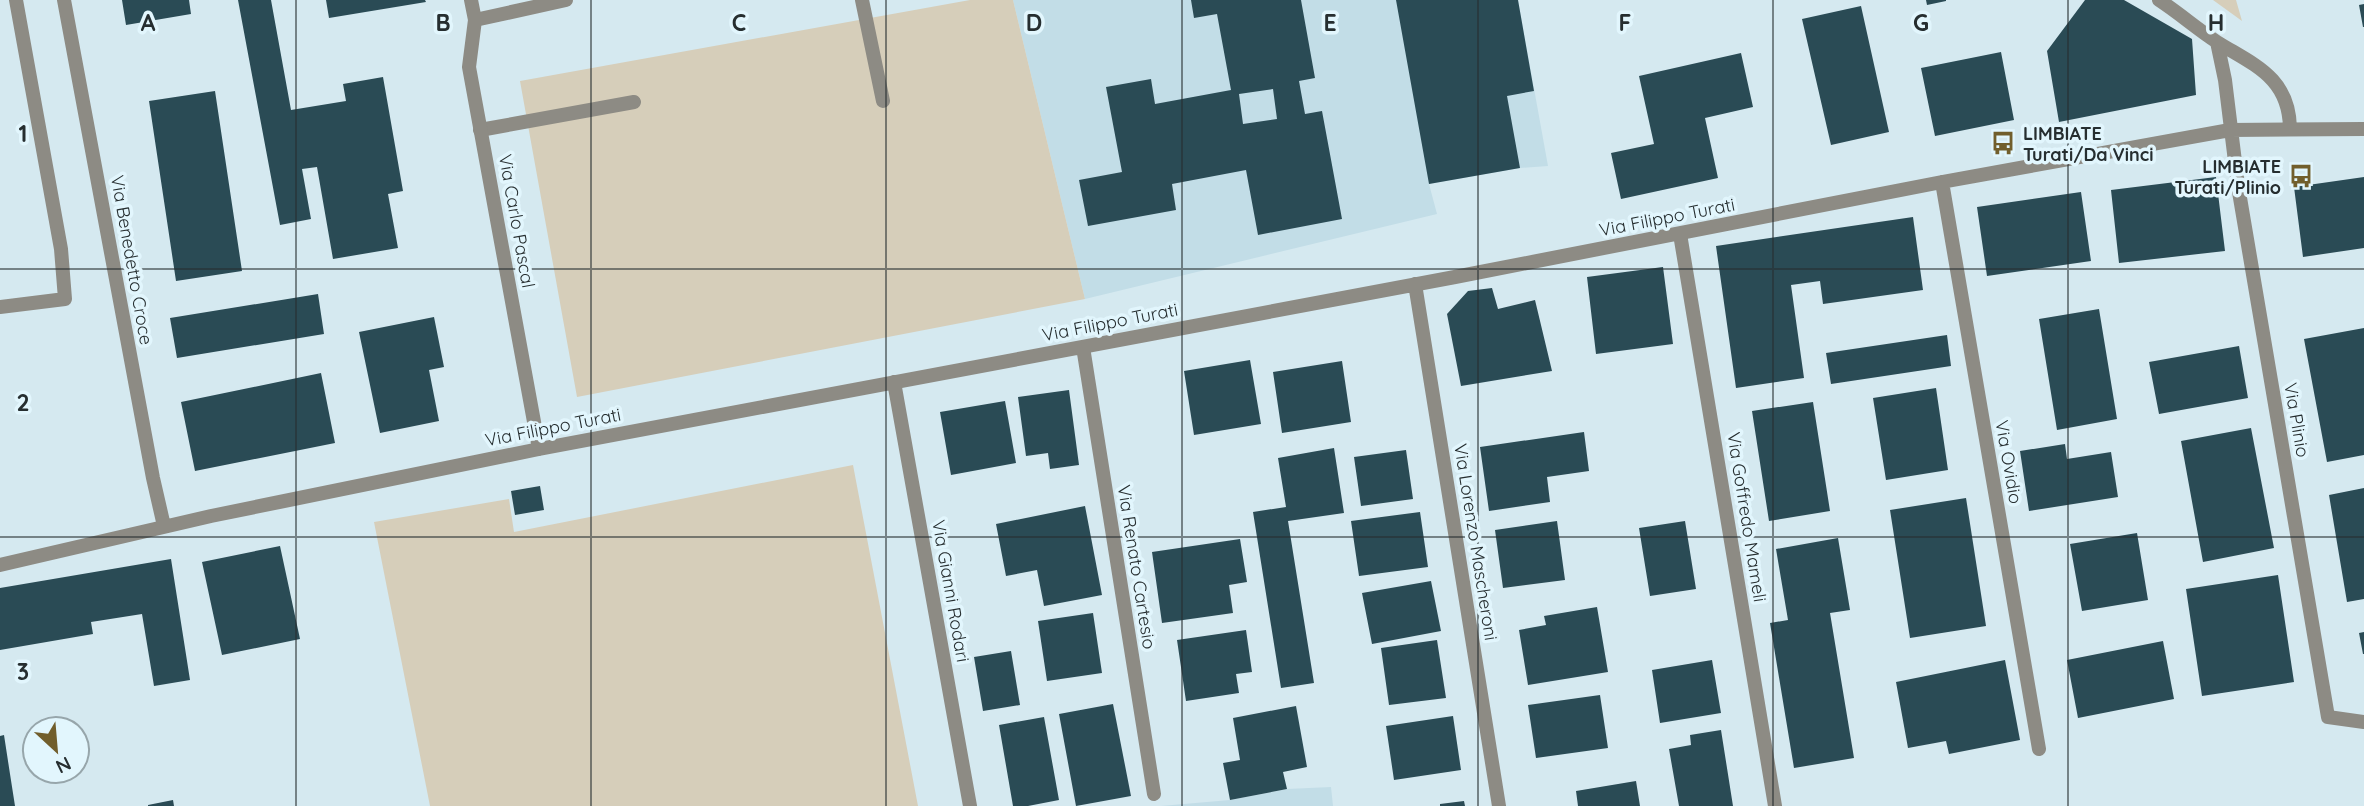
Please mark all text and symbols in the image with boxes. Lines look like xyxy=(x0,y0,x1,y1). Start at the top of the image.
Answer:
text: A xyxy=(141,8,156,37)
text: B xyxy=(435,8,451,37)
text: C xyxy=(732,8,746,37)
text: D xyxy=(1026,8,1042,37)
text: E xyxy=(1323,8,1337,37)
text: F xyxy=(1619,8,1631,37)
text: G xyxy=(1913,8,1929,37)
text: H xyxy=(2208,8,2224,37)
text: 1 xyxy=(19,119,27,148)
place label: LIMBIATE Turati/Da Vinci xyxy=(2023,122,2153,166)
bus stop icon: LIMBIATE Turati/Da Vinci xyxy=(1989,129,2017,157)
street label: Via Carlo Pascal xyxy=(494,152,540,290)
place label: LIMBIATE Turati/Plinio xyxy=(2174,155,2281,199)
bus stop icon: LIMBIATE Turati/Plinio xyxy=(2287,162,2315,190)
street label: Via Benedetto Croce xyxy=(106,173,158,347)
street label: Via Filippo Turati xyxy=(1597,193,1737,241)
street label: Via Filippo Turati xyxy=(1040,298,1180,346)
street label: Via Plinio xyxy=(2279,381,2315,459)
text: 2 xyxy=(16,388,30,417)
street label: Via Filippo Turati xyxy=(483,403,623,451)
street label: Via Ovidio xyxy=(1990,418,2028,506)
street label: Via Goffredo Mameli xyxy=(1722,430,1772,604)
street label: Via Lorenzo Mascheroni xyxy=(1449,442,1503,642)
street label: Via Renato Cartesio xyxy=(1113,483,1161,651)
street label: Via Gianni Rodari xyxy=(927,518,975,664)
text: 3 xyxy=(17,657,29,686)
north arrow xyxy=(21,715,91,785)
text: N xyxy=(52,751,75,779)

